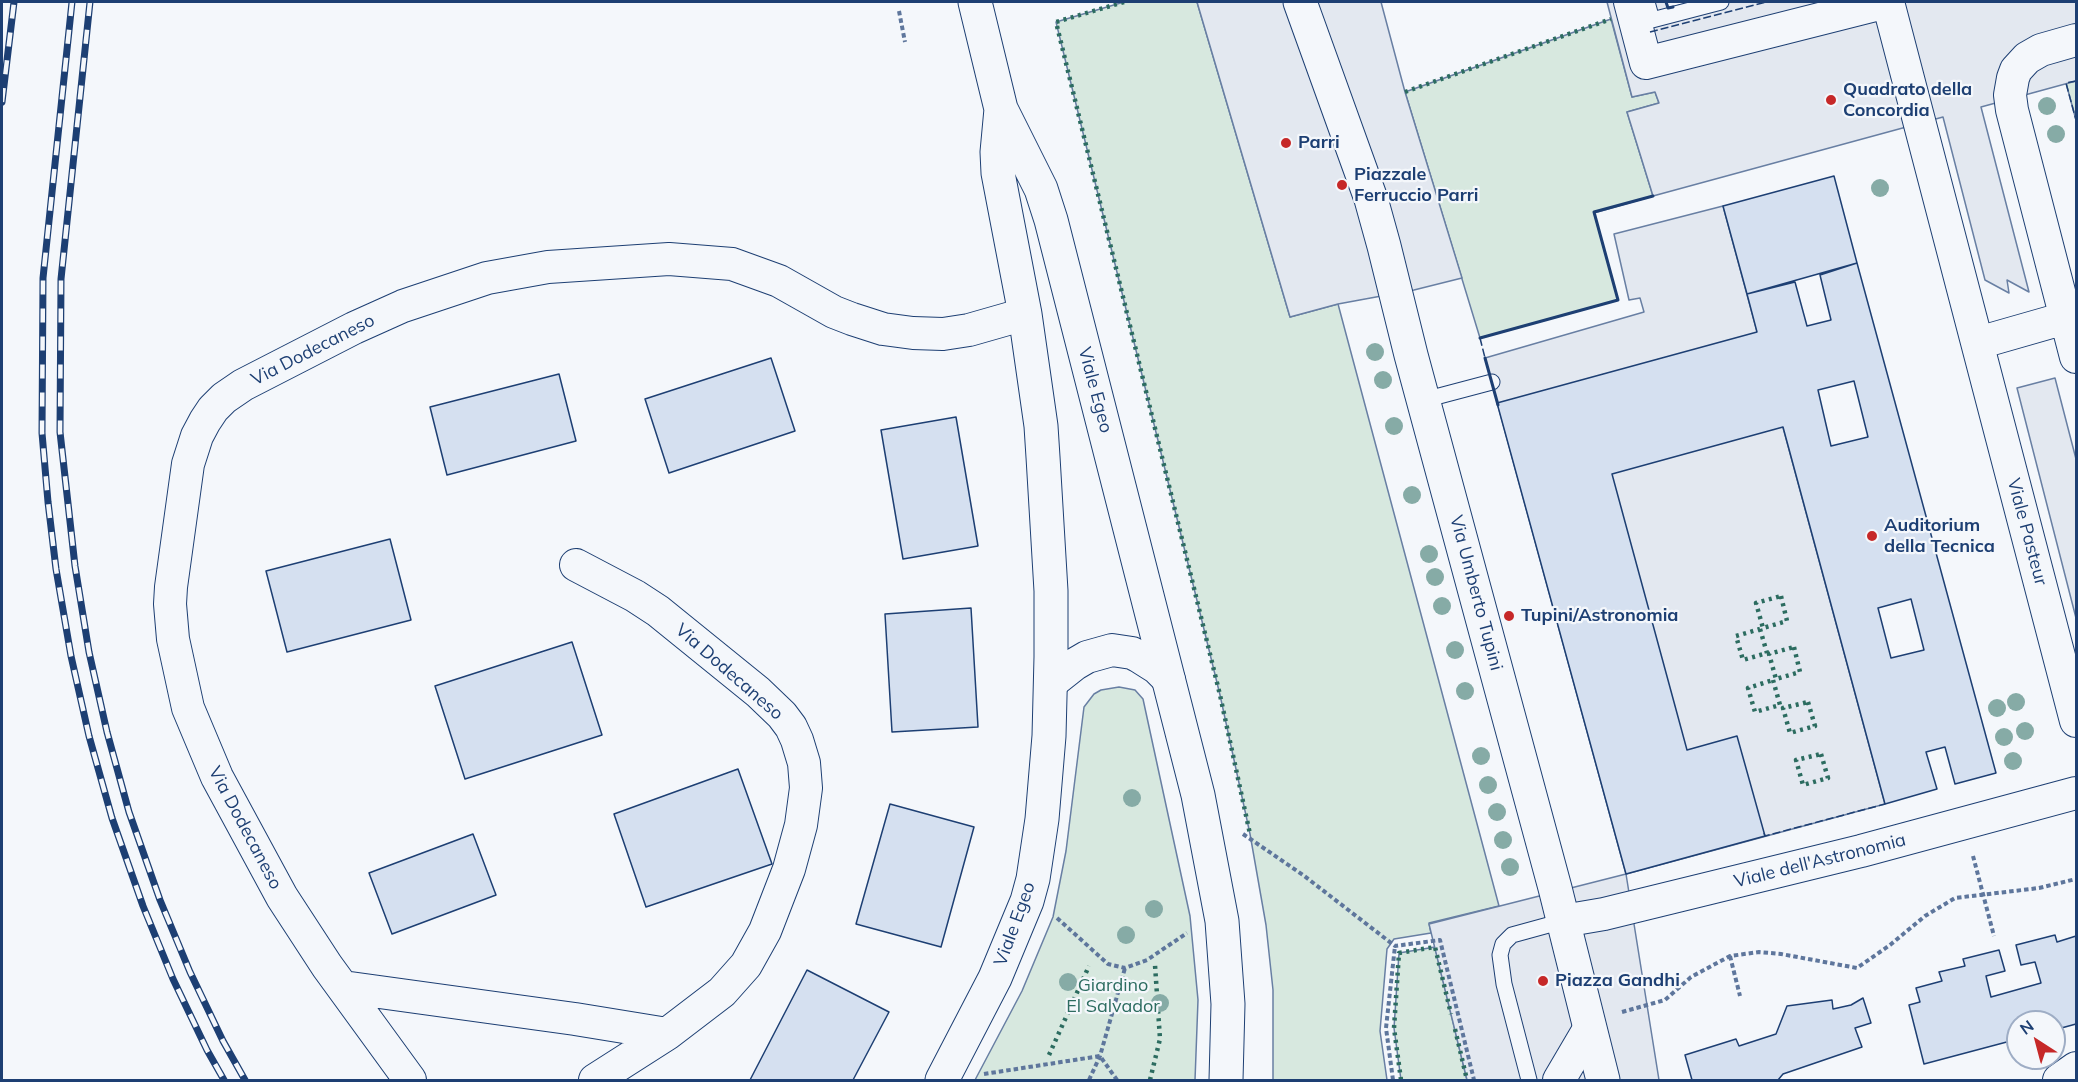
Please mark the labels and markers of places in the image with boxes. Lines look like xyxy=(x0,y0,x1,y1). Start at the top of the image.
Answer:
place label: Quadrato della Concordia xyxy=(1843,79,1972,122)
marker: Quadrato della Concordia xyxy=(1824,93,1838,107)
place label: Parri xyxy=(1298,132,1340,154)
marker: Parri xyxy=(1279,136,1293,150)
place label: Piazzale Ferruccio Parri xyxy=(1354,164,1479,207)
marker: Piazzale Ferruccio Parri xyxy=(1335,178,1349,192)
place label: Auditorium della Tecnica xyxy=(1884,515,1995,558)
marker: Auditorium della Tecnica xyxy=(1865,529,1879,543)
place label: Tupini/Astronomia xyxy=(1521,605,1678,627)
marker: Tupini/Astronomia xyxy=(1502,609,1516,623)
place label: Piazza Gandhi xyxy=(1555,970,1680,992)
marker: Piazza Gandhi xyxy=(1536,974,1550,988)

